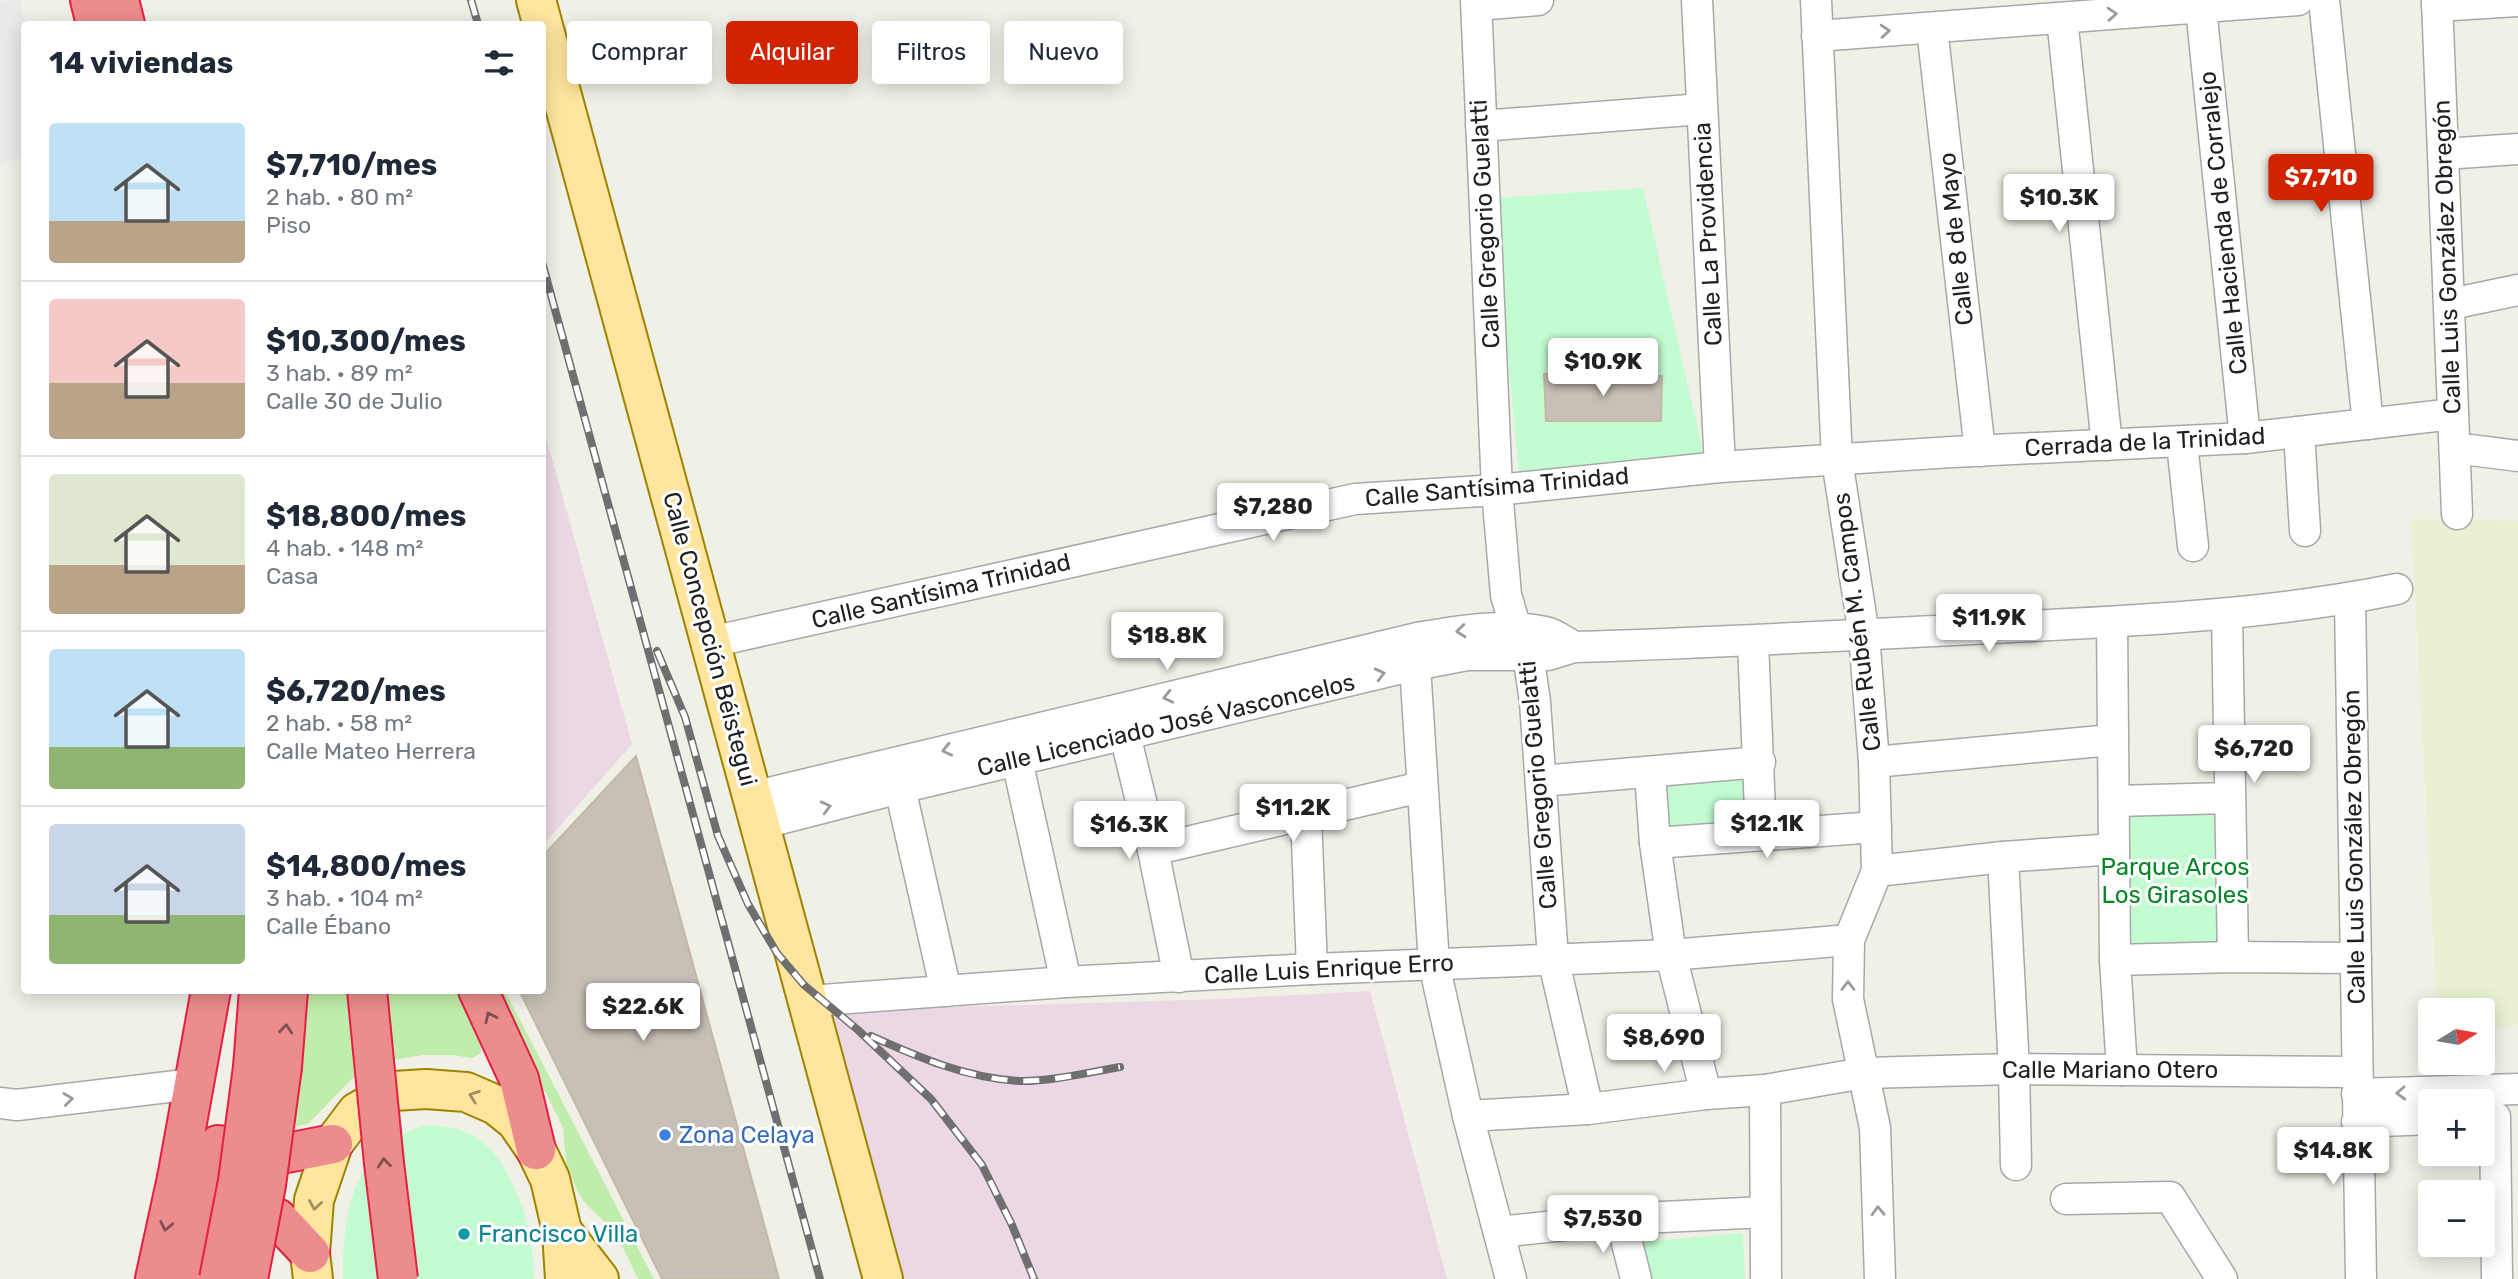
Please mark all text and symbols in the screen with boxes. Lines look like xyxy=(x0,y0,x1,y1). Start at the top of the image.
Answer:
one-way arrow xyxy=(2107,7,2118,22)
chip: Comprar xyxy=(567,21,712,84)
chip: Alquilar xyxy=(726,21,858,84)
chip: Filtros xyxy=(872,21,990,84)
chip: Nuevo xyxy=(1004,21,1123,84)
one-way arrow xyxy=(1880,24,1891,39)
icon: filters xyxy=(480,44,518,82)
text: 14 viviendas xyxy=(49,45,233,81)
street label: Calle Hacienda de Corralejo xyxy=(2193,70,2253,376)
street label: Calle Gregorio Guelatti xyxy=(1464,99,1506,349)
street label: Calle Luis González Obregón xyxy=(2428,99,2466,415)
street label: Calle La Providencia xyxy=(1688,121,1728,347)
text: $7,710/mes xyxy=(266,147,437,183)
icon: home xyxy=(105,151,189,235)
street label: Calle 8 de Mayo xyxy=(1933,151,1979,327)
pin: $7,710 xyxy=(2264,154,2378,214)
text: $7,710 xyxy=(2284,163,2358,191)
pin: $10.3K xyxy=(2002,174,2116,234)
text: 2 hab. · 80 m² xyxy=(266,183,413,211)
text: $10.3K xyxy=(2019,183,2099,211)
text: Piso xyxy=(266,211,311,239)
text: $10,300/mes xyxy=(266,323,466,359)
icon: home xyxy=(105,327,189,411)
pin: $10.9K xyxy=(1546,338,1660,398)
text: $10.9K xyxy=(1564,347,1642,375)
text: 3 hab. · 89 m² xyxy=(266,359,412,387)
text: Calle 30 de Julio xyxy=(266,387,443,415)
street label: Cerrada de la Trinidad xyxy=(2024,422,2266,462)
street label: Calle Santísima Trinidad xyxy=(1364,462,1630,512)
pin: $7,280 xyxy=(1216,484,1330,543)
street label: Calle Concepción Béistegui xyxy=(657,489,763,789)
street label: Calle Rubén M. Campos xyxy=(1827,491,1887,753)
text: $7,280 xyxy=(1233,492,1313,520)
text: $18,800/mes xyxy=(266,498,466,534)
icon: home xyxy=(105,502,189,586)
text: 4 hab. · 148 m² xyxy=(266,534,423,562)
street label: Calle Santísima Trinidad xyxy=(809,548,1073,634)
text: Casa xyxy=(266,562,318,590)
pin: $11.9K xyxy=(1932,594,2046,654)
text: $11.9K xyxy=(1952,603,2026,631)
pin: $18.8K xyxy=(1110,612,1224,672)
text: $18.8K xyxy=(1127,621,1207,649)
one-way arrow xyxy=(1456,623,1467,638)
street label: Calle Gregorio Guelatti xyxy=(1513,660,1563,910)
one-way arrow xyxy=(1374,667,1386,682)
street label: Calle Licenciado José Vasconcelos xyxy=(974,668,1358,782)
text: $6,720/mes xyxy=(266,673,446,709)
icon: home xyxy=(105,677,189,761)
one-way arrow xyxy=(1162,689,1174,704)
street label: Calle Luis González Obregón xyxy=(2337,689,2371,1005)
text: 2 hab. · 58 m² xyxy=(266,709,412,737)
pin: $6,720 xyxy=(2197,726,2311,785)
text: $6,720 xyxy=(2214,734,2294,762)
text: Calle Mateo Herrera xyxy=(266,737,476,765)
one-way arrow xyxy=(941,742,953,756)
pin: $11.2K xyxy=(1236,784,1350,844)
text: $11.2K xyxy=(1256,793,1330,821)
pin: $12.1K xyxy=(1710,800,1824,860)
one-way arrow xyxy=(820,801,832,815)
pin: $16.3K xyxy=(1072,802,1186,861)
text: $12.1K xyxy=(1730,809,1804,837)
text: $16.3K xyxy=(1090,810,1168,838)
text: $14,800/mes xyxy=(266,848,466,884)
icon: home xyxy=(105,852,189,936)
park label: Parque Arcos Los Girasoles xyxy=(2101,853,2249,909)
text: 3 hab. · 104 m² xyxy=(266,884,423,912)
text: Calle Ébano xyxy=(266,912,391,940)
street label: Calle Luis Enrique Erro xyxy=(1203,948,1455,990)
one-way arrow xyxy=(1840,980,1856,991)
pin: $22.6K xyxy=(586,984,700,1043)
text: $22.6K xyxy=(602,992,684,1020)
north arrow xyxy=(2418,998,2496,1074)
map controls xyxy=(2418,998,2495,1257)
one-way arrow xyxy=(485,1012,499,1024)
pin: $8,690 xyxy=(1607,1014,1721,1074)
one-way arrow xyxy=(278,1023,293,1034)
text: $8,690 xyxy=(1623,1023,1705,1051)
street label: Calle Mariano Otero xyxy=(2002,1056,2218,1084)
one-way arrow xyxy=(2395,1085,2406,1100)
button: + xyxy=(2418,1089,2495,1166)
one-way arrow xyxy=(468,1090,480,1104)
one-way arrow xyxy=(62,1092,74,1107)
place label: Zona Celaya xyxy=(679,1121,815,1149)
marker: Zona Celaya xyxy=(657,1127,673,1143)
pin: $14.8K xyxy=(2276,1128,2390,1187)
text: $14.8K xyxy=(2293,1136,2373,1164)
one-way arrow xyxy=(376,1157,391,1168)
button: − xyxy=(2418,1180,2495,1257)
pin: $7,530 xyxy=(1546,1196,1660,1255)
one-way arrow xyxy=(308,1199,323,1211)
text: $7,530 xyxy=(1563,1204,1643,1232)
one-way arrow xyxy=(1870,1205,1886,1216)
one-way arrow xyxy=(160,1220,175,1232)
place label: Francisco Villa xyxy=(478,1220,638,1248)
marker: Francisco Villa xyxy=(456,1226,472,1242)

